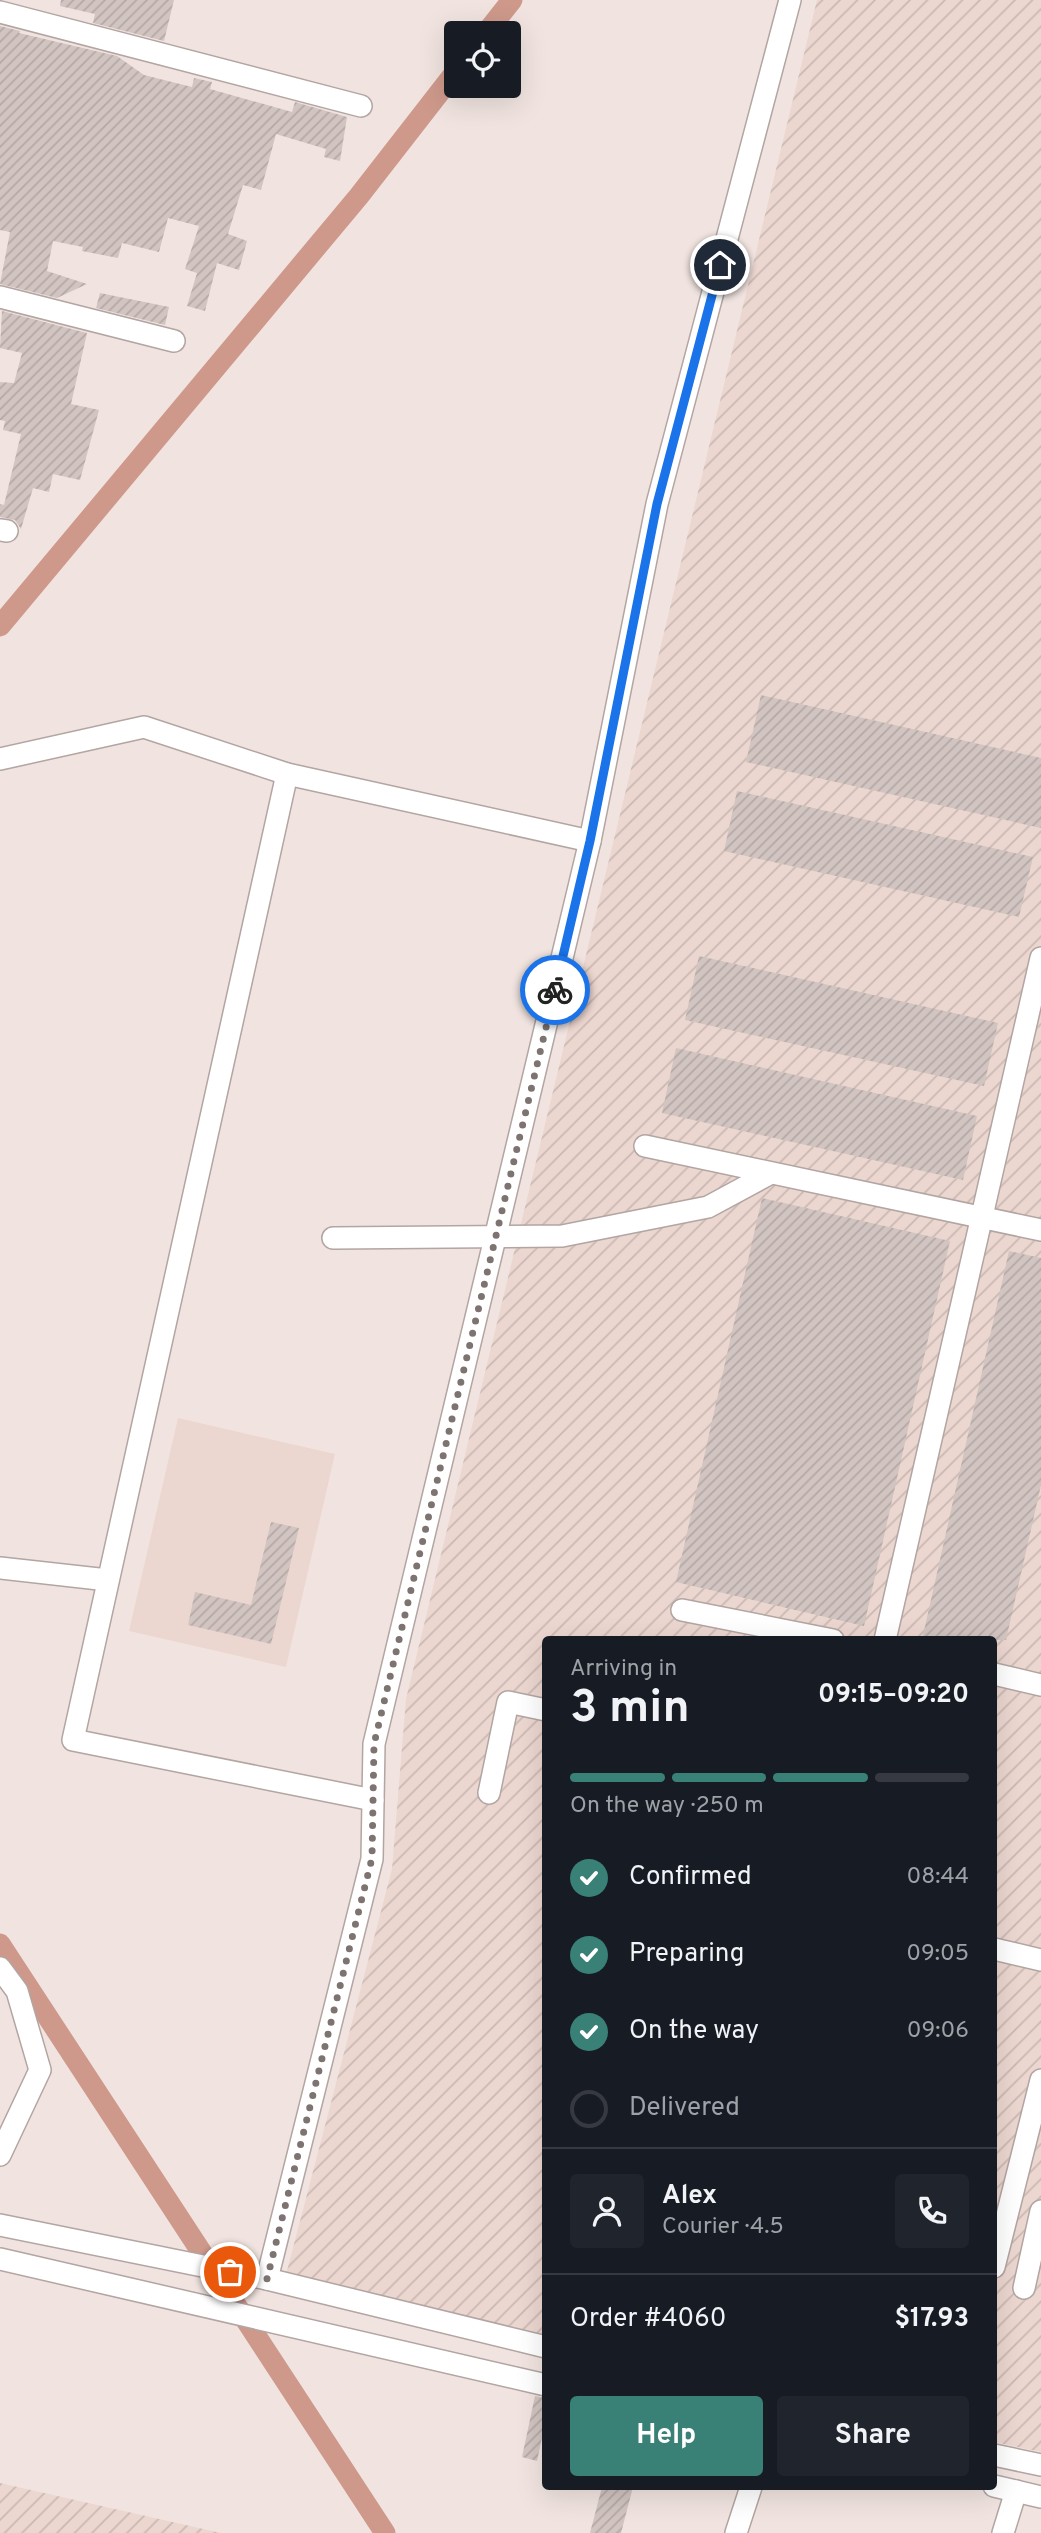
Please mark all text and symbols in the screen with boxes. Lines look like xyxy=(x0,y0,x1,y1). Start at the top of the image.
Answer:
map controls xyxy=(444,21,521,98)
button: locate xyxy=(444,21,521,98)
pin xyxy=(690,235,750,295)
icon: home xyxy=(701,246,739,284)
courier xyxy=(520,955,590,1025)
icon: bike xyxy=(536,971,574,1009)
text: Arriving in xyxy=(570,1655,677,1684)
text: 09:15–09:20 xyxy=(818,1679,969,1712)
text: 3 min xyxy=(570,1680,690,1739)
text: On the way · 250 m xyxy=(570,1792,764,1821)
icon: check xyxy=(570,1859,608,1897)
text: Confirmed xyxy=(629,1861,752,1894)
text: 08:44 xyxy=(906,1863,969,1892)
icon: check xyxy=(570,1936,608,1974)
text: Preparing xyxy=(629,1938,744,1971)
text: 09:05 xyxy=(906,1940,969,1969)
icon: check xyxy=(570,2013,608,2051)
text: On the way xyxy=(629,2015,759,2048)
text: 09:06 xyxy=(907,2017,969,2046)
text: Delivered xyxy=(629,2092,740,2125)
button: person xyxy=(570,2174,644,2248)
button: phone xyxy=(895,2174,969,2248)
text: Alex xyxy=(662,2180,717,2213)
text: Courier · 4.5 xyxy=(662,2213,784,2242)
pin xyxy=(200,2242,260,2302)
icon: bag xyxy=(211,2253,249,2291)
text: Order #4060 xyxy=(570,2303,726,2336)
text: $17.93 xyxy=(894,2303,969,2336)
button: Help xyxy=(570,2396,763,2476)
button: Share xyxy=(777,2396,969,2476)

